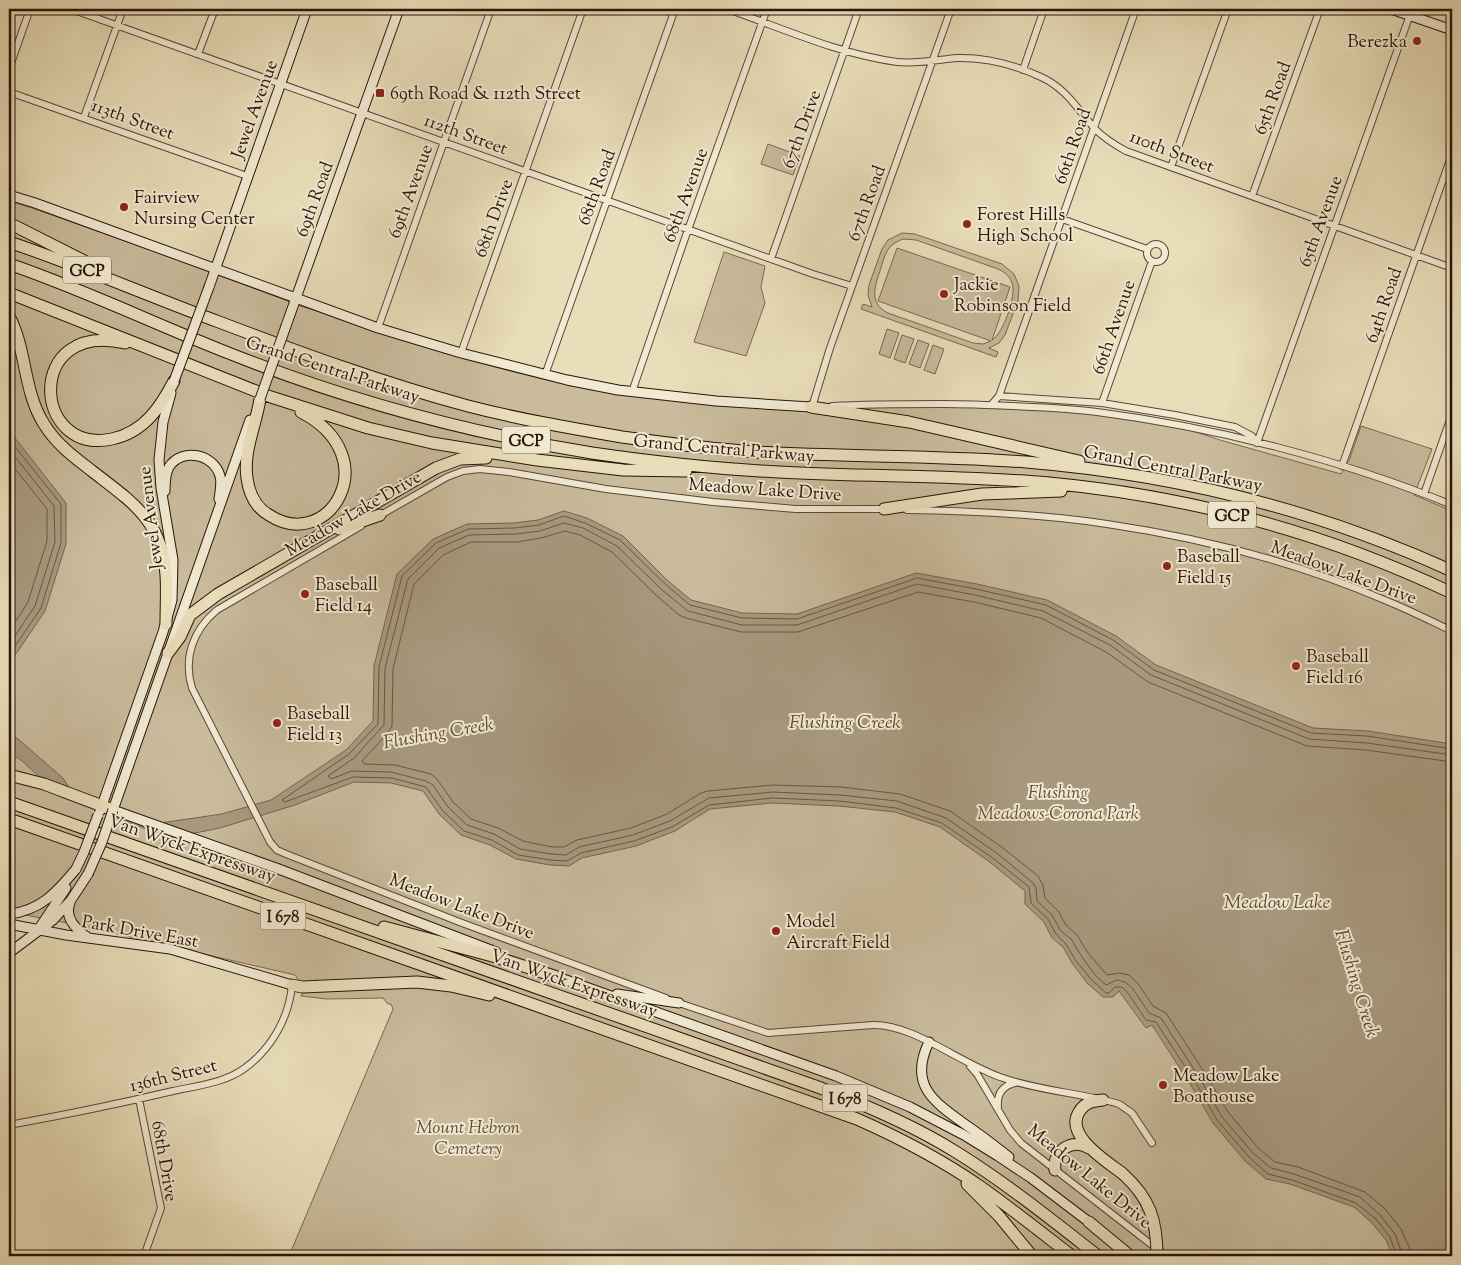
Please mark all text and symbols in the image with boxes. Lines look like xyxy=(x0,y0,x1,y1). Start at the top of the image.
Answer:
place label: Berezka xyxy=(1347,30,1407,56)
marker: Berezka xyxy=(1411,35,1423,47)
street label: Jewel Avenue xyxy=(226,57,286,164)
street label: 65th Road xyxy=(1249,58,1299,139)
place label: 69th Road & 112th Street xyxy=(390,82,581,108)
marker: 69th Road & 112th Street xyxy=(374,87,386,99)
street label: 67th Drive xyxy=(777,87,829,173)
street label: 113th Street xyxy=(87,94,177,148)
street label: 66th Road xyxy=(1049,105,1099,188)
street label: 112th Street xyxy=(420,109,511,163)
street label: 110th Street xyxy=(1125,125,1217,181)
street label: 69th Avenue xyxy=(383,141,441,242)
street label: 68th Avenue xyxy=(658,145,716,246)
street label: 68th Road xyxy=(572,146,624,229)
street label: 69th Road xyxy=(290,158,342,241)
street label: 67th Road xyxy=(842,162,894,245)
street label: 65th Avenue xyxy=(1293,172,1350,271)
street label: 68th Drive xyxy=(469,176,521,262)
place label: Fairview Nursing Center xyxy=(134,186,255,233)
marker: Fairview Nursing Center xyxy=(118,201,130,213)
place label: Forest Hills High School xyxy=(977,203,1073,250)
marker: Forest Hills High School xyxy=(961,218,973,230)
road number: GCP xyxy=(63,256,111,284)
street label: 64th Road xyxy=(1360,264,1410,347)
place label: Jackie Robinson Field xyxy=(953,273,1071,320)
street label: 66th Avenue xyxy=(1087,277,1143,378)
marker: Jackie Robinson Field xyxy=(938,288,950,300)
street label: Grand Central Parkway xyxy=(242,330,423,411)
road number: GCP xyxy=(502,426,550,454)
street label: Grand Central Parkway xyxy=(632,429,815,471)
street label: Grand Central Parkway xyxy=(1081,440,1264,500)
street label: Jewel Avenue xyxy=(133,465,171,572)
street label: Meadow Lake Drive xyxy=(281,465,427,564)
street label: Meadow Lake Drive xyxy=(687,473,842,509)
road number: GCP xyxy=(1208,502,1256,528)
street label: Meadow Lake Drive xyxy=(1267,535,1420,612)
place label: Baseball Field 15 xyxy=(1177,545,1240,592)
marker: Baseball Field 15 xyxy=(1161,560,1173,572)
place label: Baseball Field 14 xyxy=(315,573,378,620)
marker: Baseball Field 14 xyxy=(299,588,311,600)
place label: Baseball Field 16 xyxy=(1306,645,1369,692)
marker: Baseball Field 16 xyxy=(1290,660,1302,672)
place label: Baseball Field 13 xyxy=(287,702,350,749)
water label: Flushing Creek xyxy=(789,710,901,737)
water label: Flushing Creek xyxy=(381,711,496,757)
marker: Baseball Field 13 xyxy=(271,717,283,729)
park label: Flushing Meadows-Corona Park xyxy=(977,781,1139,828)
street label: Van Wyck Expressway xyxy=(104,809,279,891)
street label: Meadow Lake Drive xyxy=(385,868,538,948)
water label: Meadow Lake xyxy=(1224,890,1331,917)
road number: I 678 xyxy=(260,902,306,929)
street label: Park Drive East xyxy=(79,910,200,956)
place label: Model Aircraft Field xyxy=(786,910,890,957)
marker: Model Aircraft Field xyxy=(770,925,782,937)
water label: Flushing Creek xyxy=(1326,926,1385,1042)
street label: Van Wyck Expressway xyxy=(486,944,661,1026)
street label: 136th Street xyxy=(127,1054,220,1100)
place label: Meadow Lake Boathouse xyxy=(1173,1064,1279,1111)
marker: Meadow Lake Boathouse xyxy=(1157,1079,1169,1091)
road number: I 678 xyxy=(822,1084,868,1112)
park label: Mount Hebron Cemetery xyxy=(416,1116,521,1163)
street label: 68th Drive xyxy=(143,1119,183,1204)
street label: Meadow Lake Drive xyxy=(1021,1119,1157,1236)

